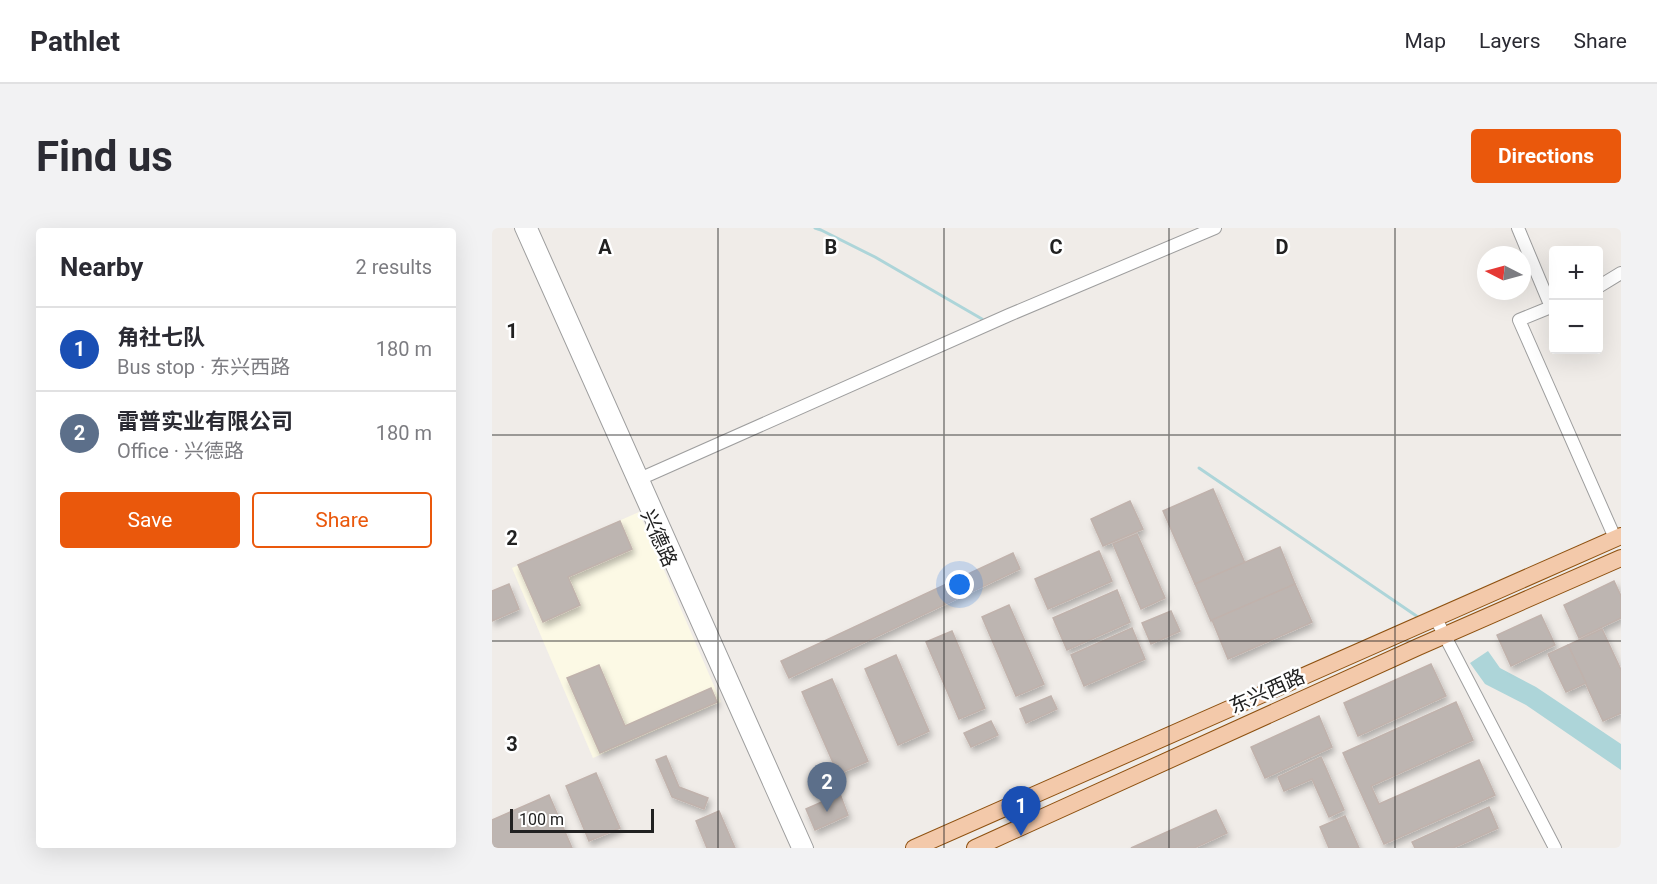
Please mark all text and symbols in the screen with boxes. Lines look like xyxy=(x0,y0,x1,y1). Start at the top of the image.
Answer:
text: Pathlet xyxy=(30,25,120,58)
text: Map xyxy=(1404,29,1446,53)
text: Layers xyxy=(1479,29,1540,53)
text: Share xyxy=(1573,29,1627,53)
button: Directions xyxy=(1471,129,1621,183)
text: Find us xyxy=(36,132,173,181)
text: A xyxy=(598,235,612,259)
text: B xyxy=(825,235,837,259)
text: C xyxy=(1049,235,1063,259)
text: D xyxy=(1276,235,1289,259)
north arrow xyxy=(1477,246,1531,300)
map controls xyxy=(1549,246,1603,354)
button: + xyxy=(1549,246,1603,300)
text: Nearby xyxy=(60,252,143,282)
text: 2 results xyxy=(356,255,432,279)
button: − xyxy=(1549,300,1603,354)
text: 1 xyxy=(506,319,518,343)
text: 角社七队 xyxy=(117,325,205,350)
text: 1 xyxy=(74,337,85,361)
text: 180 m xyxy=(376,337,432,361)
text: Bus stop · 东兴西路 xyxy=(117,355,290,379)
text: 雷普实业有限公司 xyxy=(117,409,293,434)
text: 2 xyxy=(74,421,85,445)
text: 180 m xyxy=(376,421,432,445)
text: Office · 兴德路 xyxy=(117,439,244,463)
button: Save xyxy=(60,492,240,548)
button: Share xyxy=(252,492,432,548)
street label: 兴德路 xyxy=(636,506,682,570)
text: 2 xyxy=(506,526,518,550)
your location xyxy=(945,570,974,599)
street label: 东兴西路 xyxy=(1226,664,1308,718)
text: 3 xyxy=(506,732,518,756)
pin: 2 xyxy=(808,762,846,812)
pin: 1 xyxy=(1002,786,1040,836)
scale bar xyxy=(510,806,654,834)
text: 100 m xyxy=(519,810,564,829)

